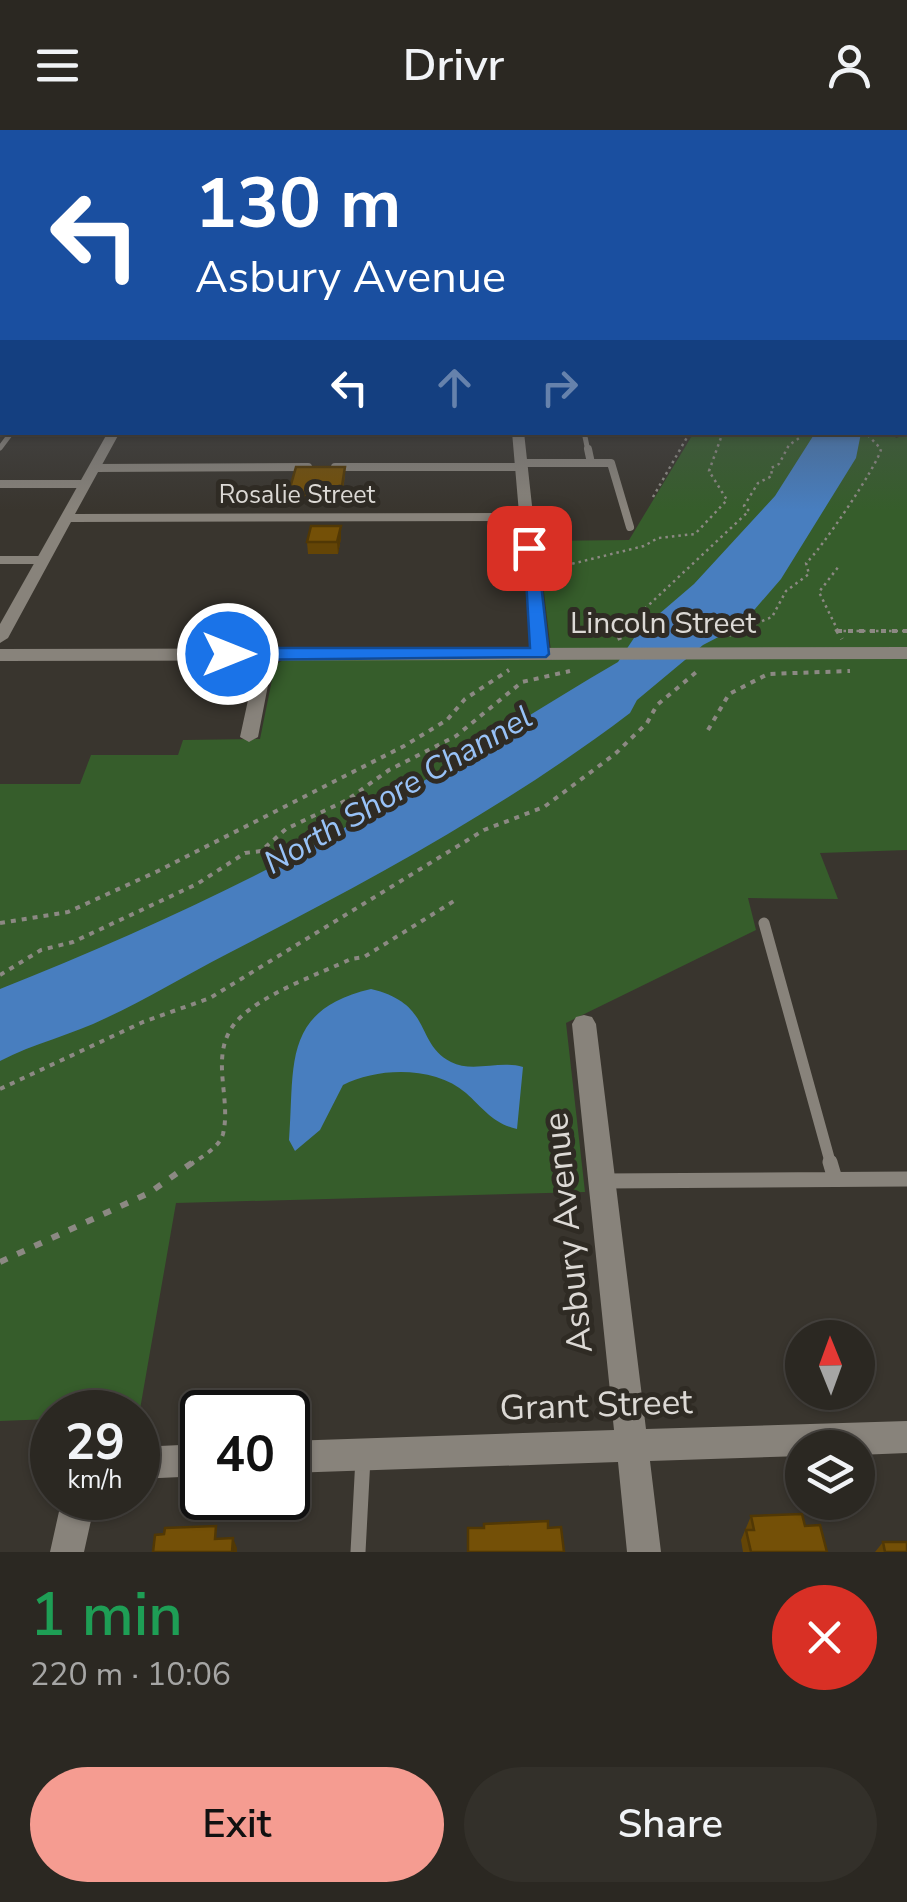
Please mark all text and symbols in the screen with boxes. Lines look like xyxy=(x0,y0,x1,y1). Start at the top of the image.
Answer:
text: Drivr xyxy=(403,35,504,96)
icon: menu xyxy=(30,38,85,93)
icon: person xyxy=(822,38,877,93)
text: 130 m xyxy=(195,156,401,252)
icon: left xyxy=(30,170,160,300)
text: Asbury Avenue xyxy=(195,247,506,308)
icon: left xyxy=(322,360,377,415)
icon: ahead xyxy=(427,360,482,415)
icon: right xyxy=(532,360,587,415)
street label: Rosalie Street xyxy=(219,478,376,512)
pin xyxy=(487,506,572,591)
icon: arrive xyxy=(502,521,557,576)
position arrow xyxy=(176,602,280,706)
street label: Lincoln Street xyxy=(570,603,757,644)
water label: North Shore Channel xyxy=(256,696,540,884)
street label: Asbury Avenue xyxy=(532,1110,604,1356)
north arrow xyxy=(785,1320,875,1410)
map controls xyxy=(785,1320,875,1520)
street label: Grant Street xyxy=(499,1378,694,1432)
speed limit sign: 40 xyxy=(180,1390,310,1520)
text: 29 xyxy=(65,1408,125,1477)
button: layers xyxy=(785,1430,875,1520)
text: km/h xyxy=(67,1463,123,1497)
text: 1 min xyxy=(30,1574,183,1656)
button: close xyxy=(772,1585,877,1690)
text: 220 m · 10:06 xyxy=(30,1653,231,1696)
button: Exit xyxy=(30,1767,444,1882)
button: Share xyxy=(464,1767,877,1882)

